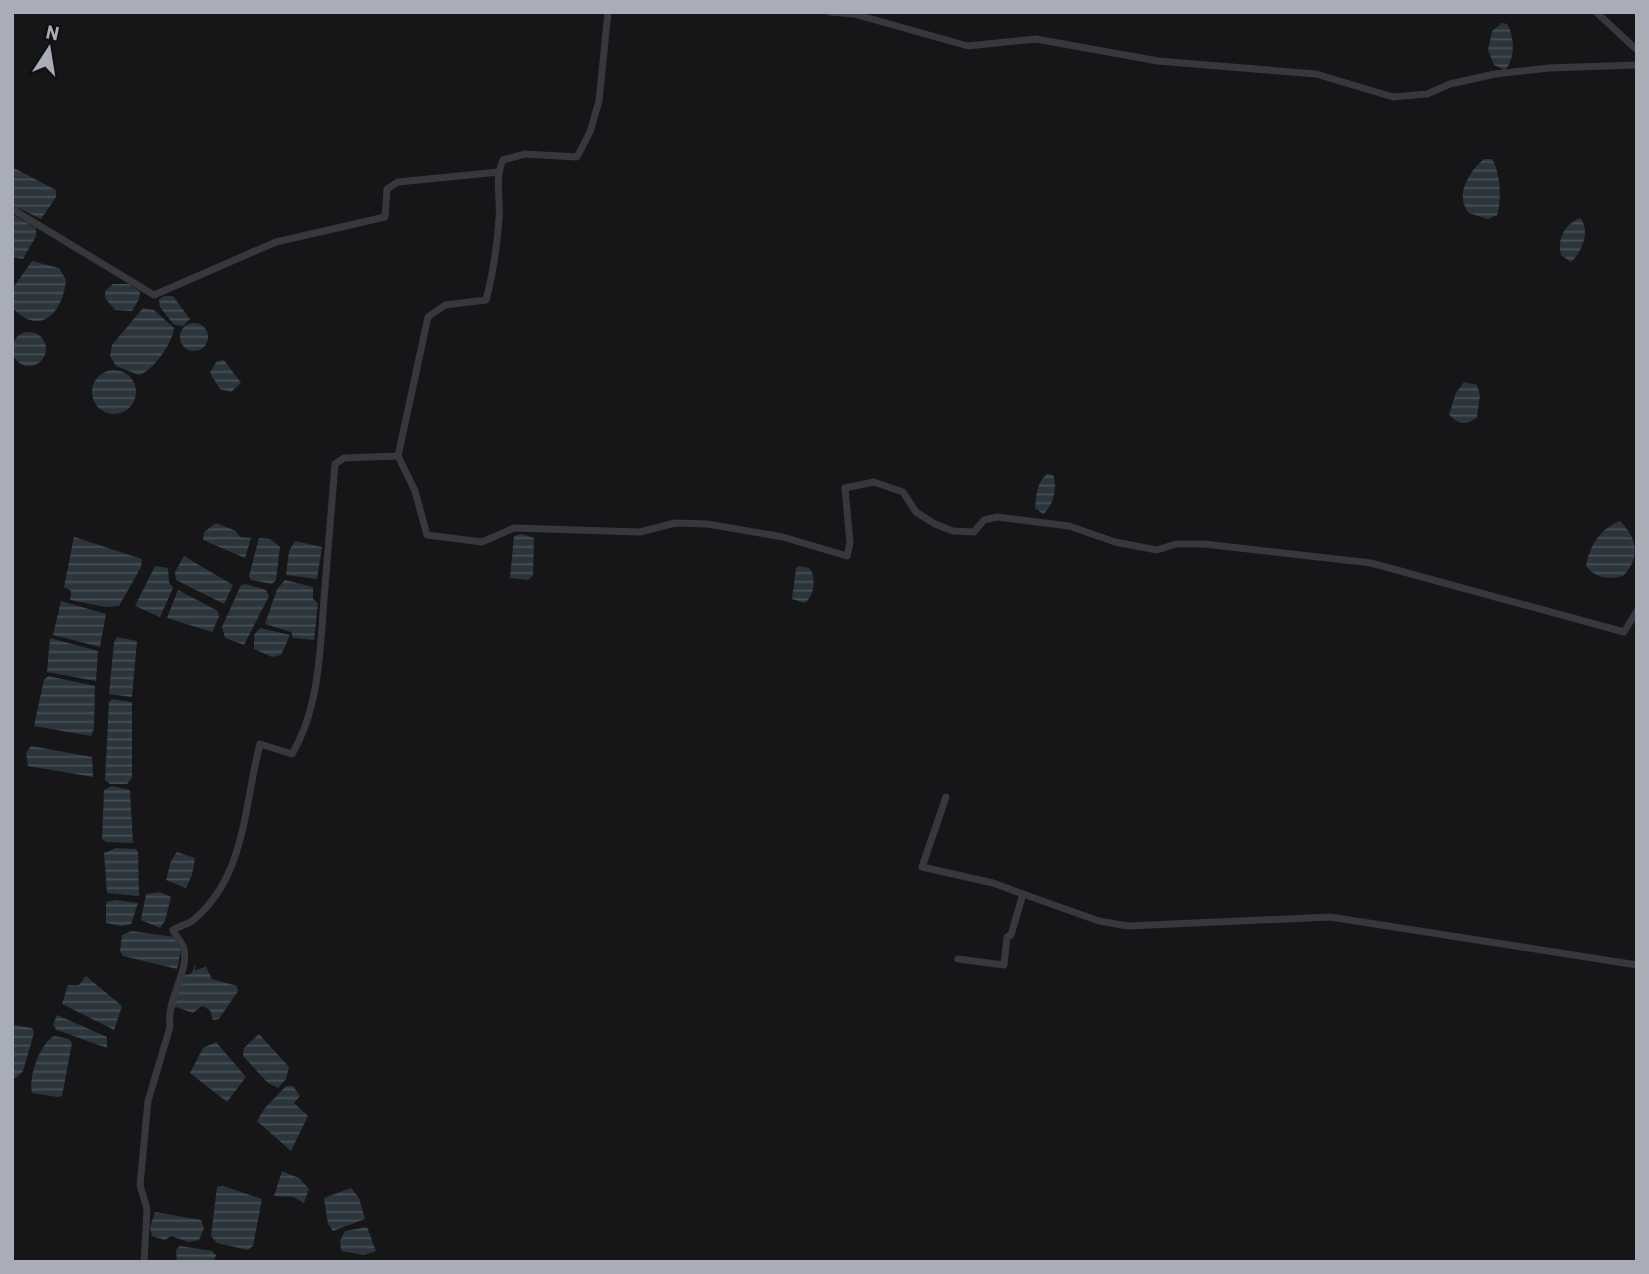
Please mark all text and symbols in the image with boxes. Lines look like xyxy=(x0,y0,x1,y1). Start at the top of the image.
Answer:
north arrow xyxy=(14,14,84,84)
text: N xyxy=(44,19,61,44)

